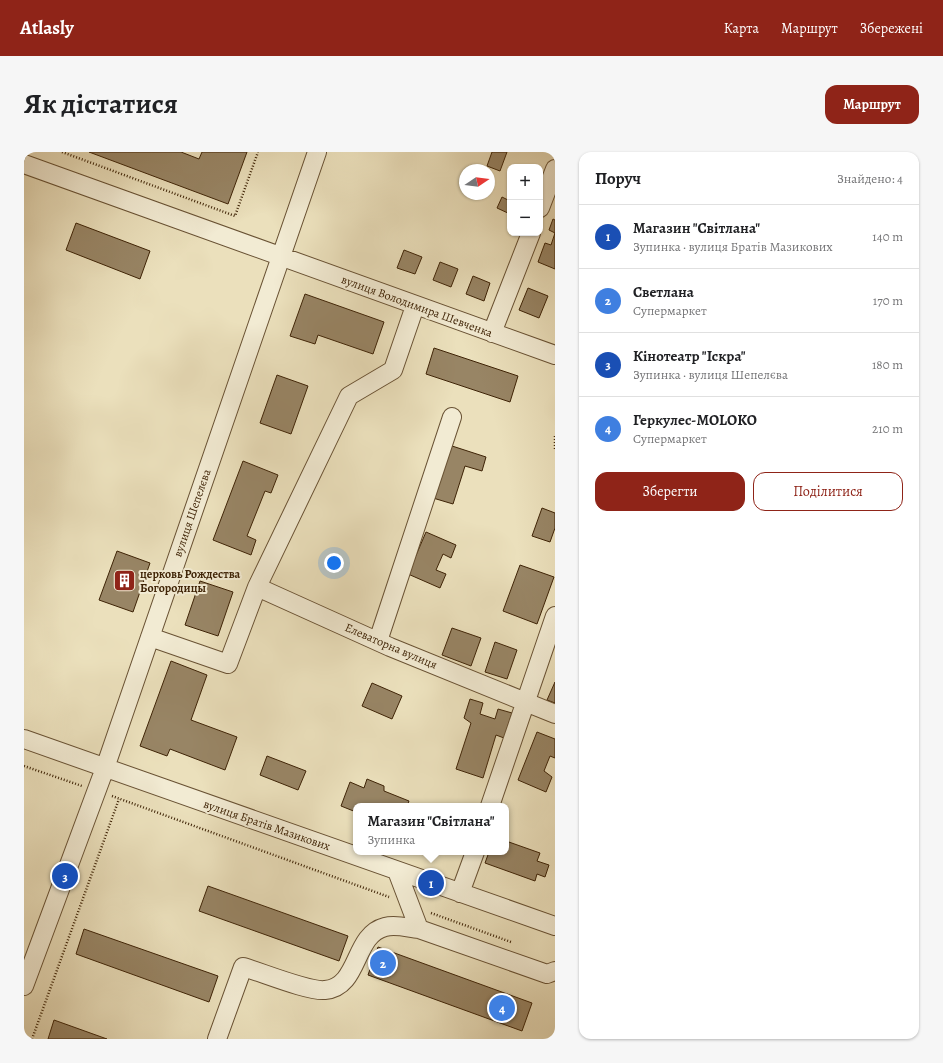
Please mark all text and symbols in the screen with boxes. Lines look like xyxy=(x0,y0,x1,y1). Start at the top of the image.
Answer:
text: Atlasly xyxy=(20,15,74,41)
text: Карта xyxy=(724,19,759,38)
text: Маршрут xyxy=(781,19,838,38)
text: Збережені xyxy=(860,19,923,38)
text: Як дістатися xyxy=(24,85,178,123)
button: Маршрут xyxy=(825,85,919,124)
north arrow xyxy=(459,164,495,200)
map controls xyxy=(507,164,543,236)
button: + xyxy=(507,164,543,200)
text: Поруч xyxy=(595,167,641,190)
text: Знайдено: 4 xyxy=(837,170,903,187)
button: − xyxy=(507,200,543,236)
text: Магазин "Світлана" xyxy=(633,218,760,238)
text: 1 xyxy=(606,228,610,245)
text: 140 m xyxy=(872,228,903,245)
text: Зупинка · вулиця Братів Мазикових xyxy=(633,238,833,255)
street label: вулиця Володимира Шевченка xyxy=(339,271,495,341)
text: Светлана xyxy=(633,282,694,302)
text: 2 xyxy=(605,292,611,309)
text: 170 m xyxy=(873,292,903,309)
text: Супермаркет xyxy=(633,302,707,319)
text: Кінотеатр "Іскра" xyxy=(633,346,745,366)
text: 3 xyxy=(605,356,611,373)
text: 180 m xyxy=(872,356,903,373)
text: Зупинка · вулиця Шепелєва xyxy=(633,366,788,383)
text: Геркулес-MOLOKO xyxy=(633,410,757,430)
text: 4 xyxy=(605,420,611,437)
text: 210 m xyxy=(872,420,903,437)
text: Супермаркет xyxy=(633,430,707,447)
street label: вулиця Шепелєва xyxy=(169,466,215,559)
button: Зберегти xyxy=(595,472,745,511)
button: Поділитися xyxy=(753,472,903,511)
your location xyxy=(324,553,344,573)
place label: церковь Рождества Богородицы xyxy=(140,566,241,596)
building icon: церковь Рождества Богородицы xyxy=(112,568,138,594)
street label: Елеваторна вулиця xyxy=(342,619,440,673)
street label: вулиця Братів Мазикових xyxy=(201,796,333,854)
popup xyxy=(353,803,509,855)
text: Магазин "Світлана" xyxy=(368,811,494,831)
text: Зупинка xyxy=(368,831,415,848)
pin: 3 xyxy=(52,861,78,891)
pin: 1 xyxy=(418,868,444,898)
pin: 2 xyxy=(370,948,396,978)
pin: 4 xyxy=(489,993,515,1023)

